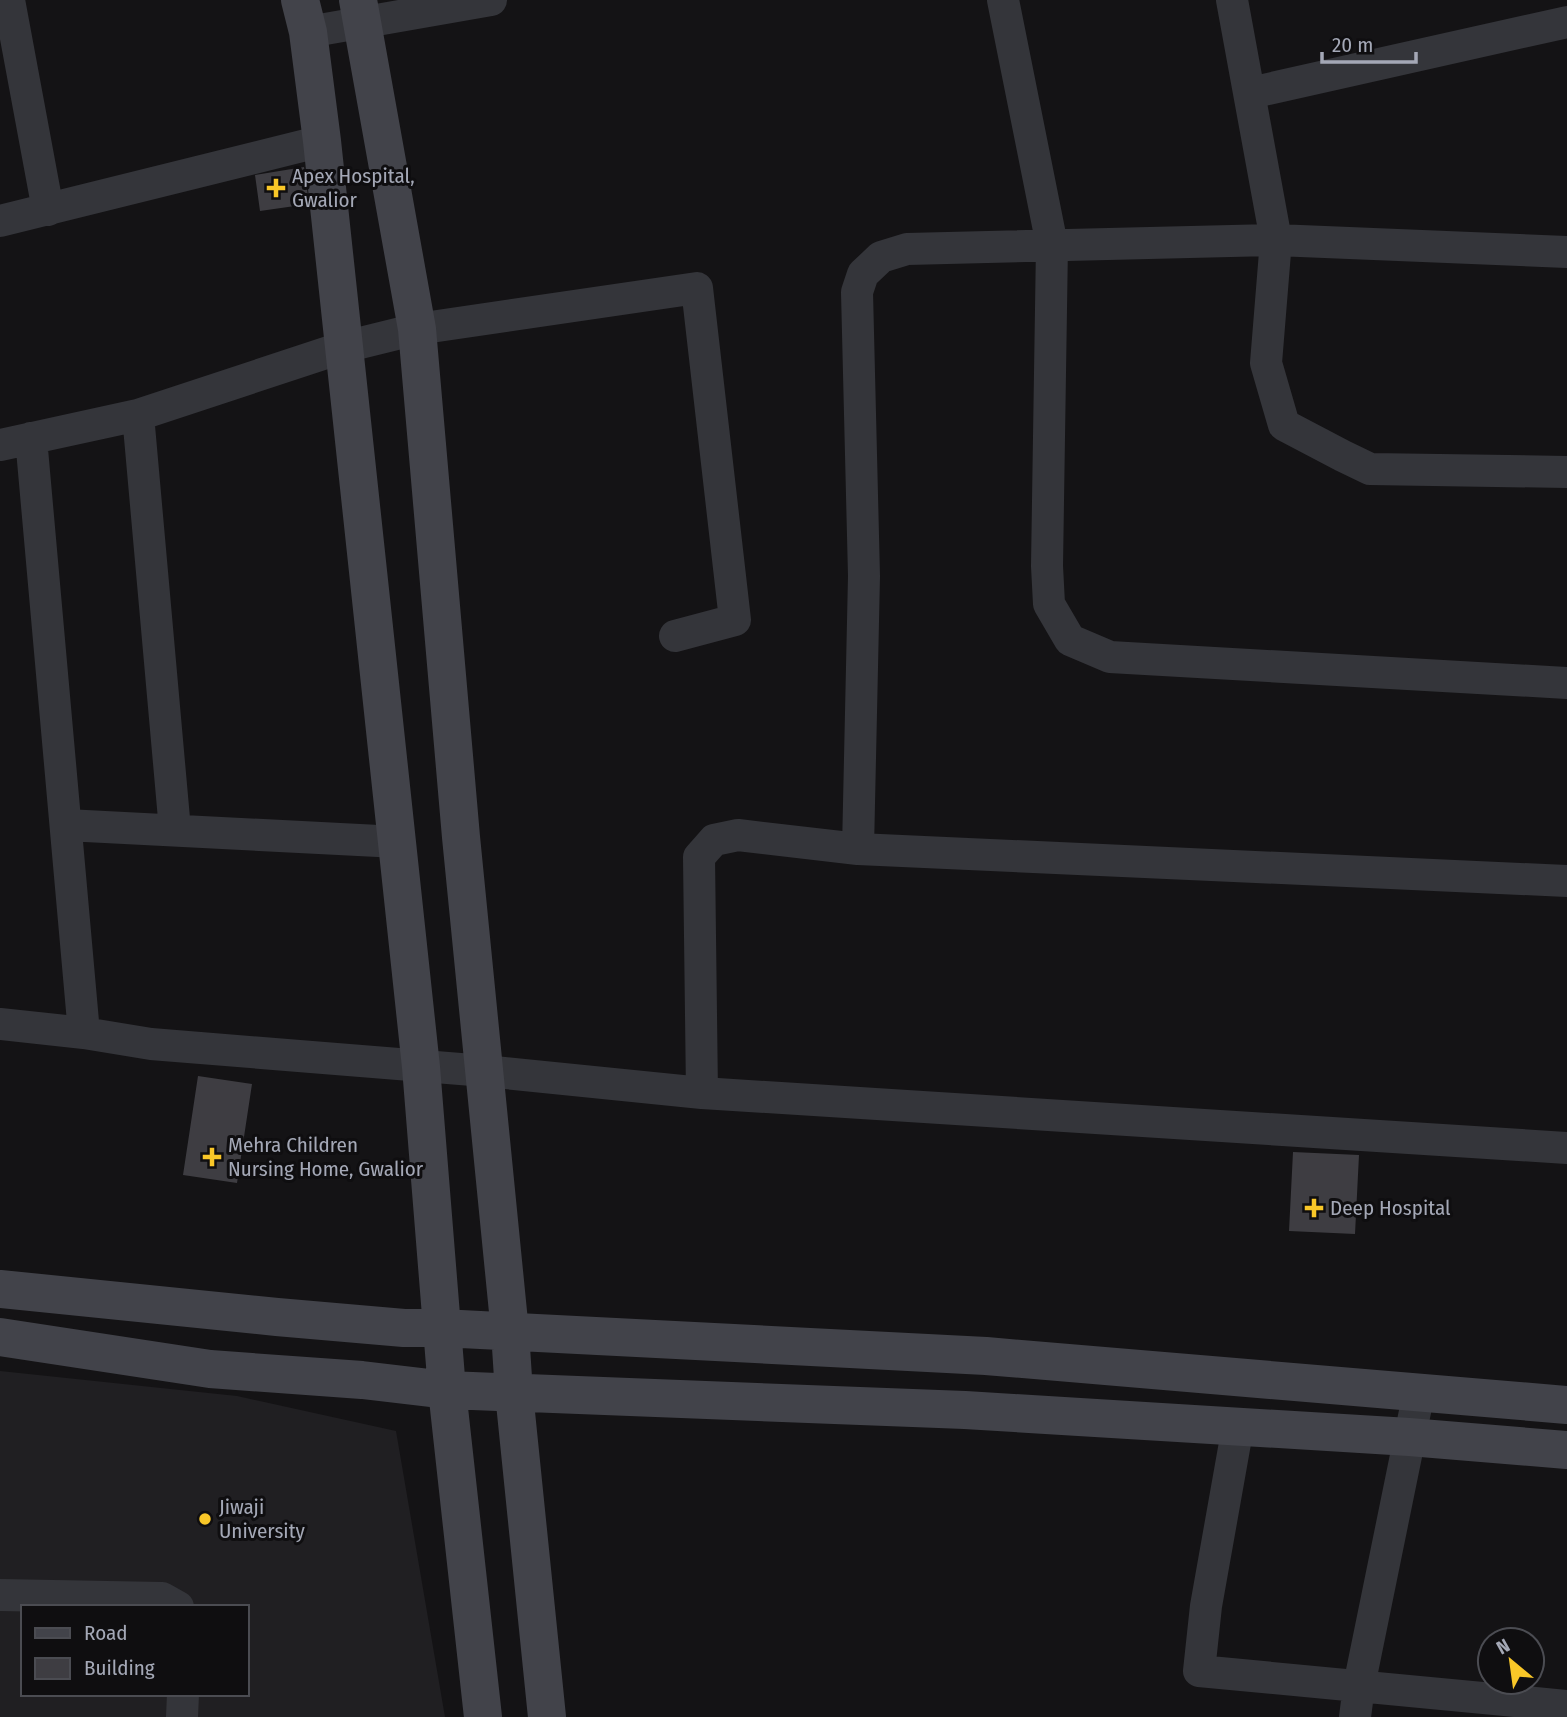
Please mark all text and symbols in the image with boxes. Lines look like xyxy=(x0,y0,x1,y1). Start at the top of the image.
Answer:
scale bar xyxy=(1322,21,1416,65)
text: 20 m xyxy=(1332,32,1373,58)
place label: Apex Hospital, Gwalior xyxy=(292,163,415,213)
marker: Apex Hospital, Gwalior xyxy=(266,178,286,198)
place label: Mehra Children Nursing Home, Gwalior xyxy=(228,1132,424,1182)
marker: Mehra Children Nursing Home, Gwalior xyxy=(202,1147,222,1167)
place label: Deep Hospital xyxy=(1330,1195,1451,1221)
marker: Deep Hospital xyxy=(1304,1198,1324,1218)
place label: Jiwaji University xyxy=(219,1494,305,1544)
marker: Jiwaji University xyxy=(197,1511,213,1527)
legend xyxy=(21,1605,248,1696)
text: Road xyxy=(84,1620,128,1646)
north arrow xyxy=(1476,1626,1546,1696)
text: N xyxy=(1492,1634,1514,1659)
text: Building xyxy=(84,1655,155,1681)

